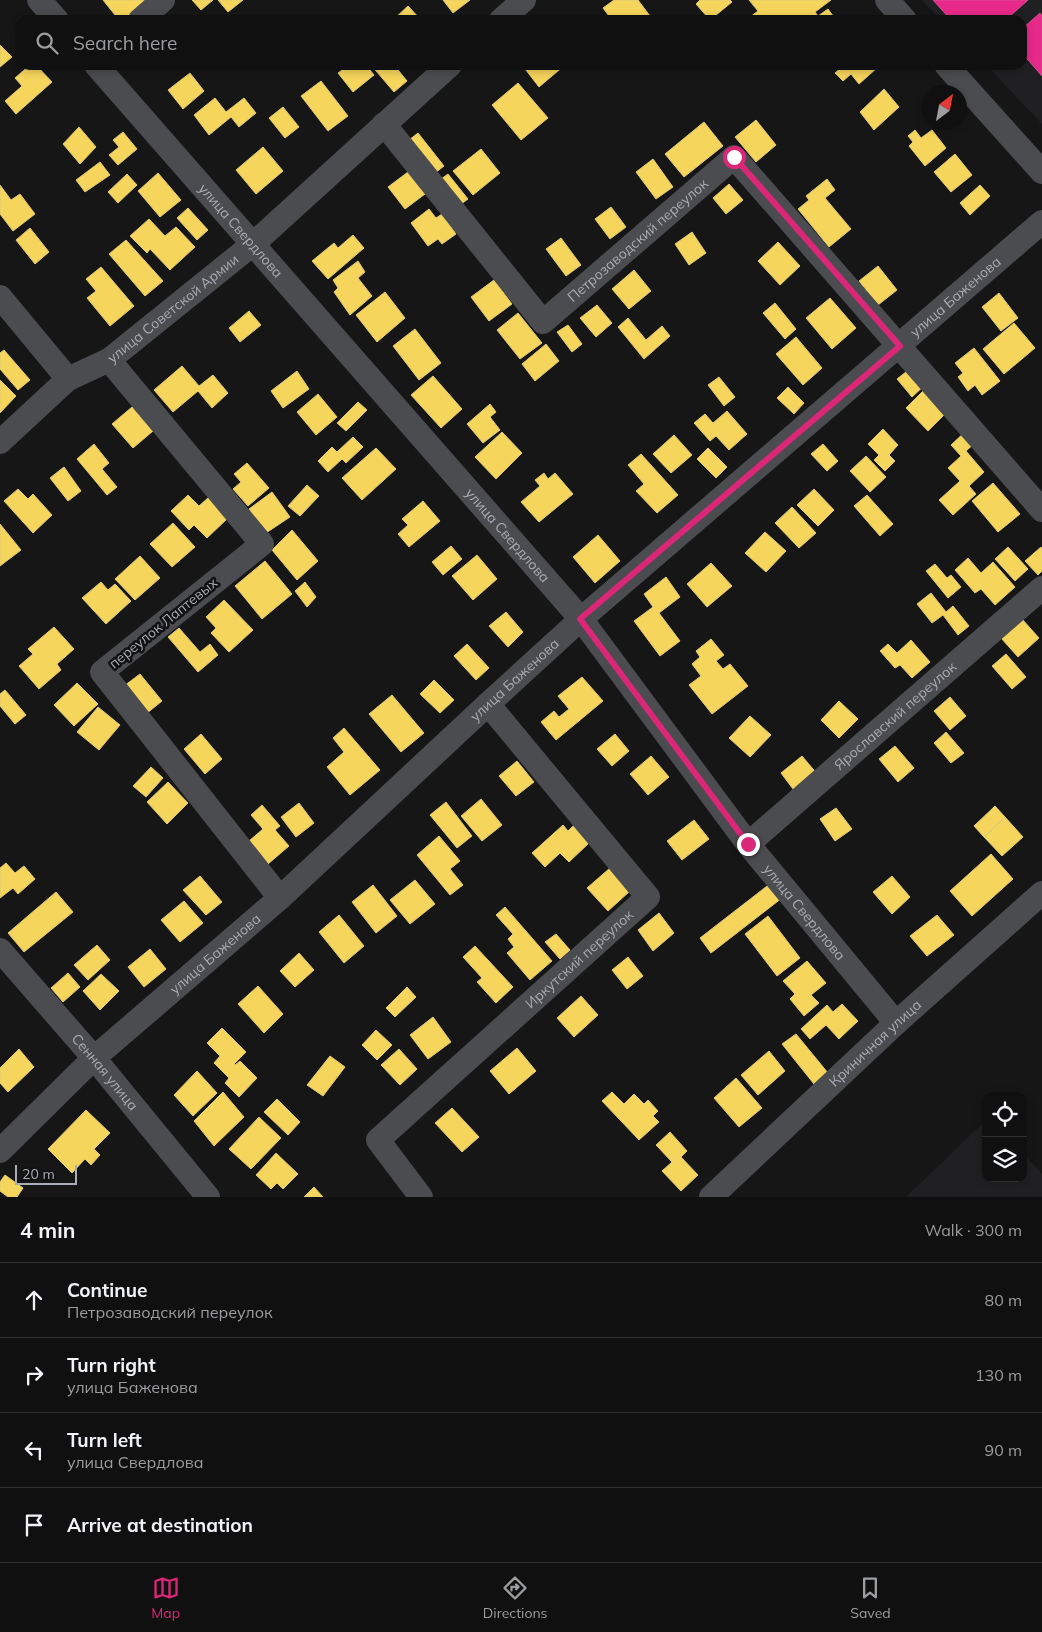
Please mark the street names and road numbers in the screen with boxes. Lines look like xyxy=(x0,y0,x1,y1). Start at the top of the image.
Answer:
street label: Петрозаводский переулок xyxy=(564,174,712,306)
street label: улица Свердлова xyxy=(195,180,287,281)
street label: улица Советской Армии xyxy=(104,250,242,367)
street label: улица Баженова xyxy=(906,252,1005,341)
street label: улица Свердлова xyxy=(462,484,554,586)
street label: переулок Лаптевых xyxy=(105,573,221,672)
street label: улица Баженова xyxy=(466,634,563,725)
street label: Ярославский переулок xyxy=(830,658,960,774)
street label: улица Свердлова xyxy=(759,860,849,964)
street label: Иркутский переулок xyxy=(521,906,637,1012)
street label: улица Баженова xyxy=(166,910,264,998)
street label: Криничная улица xyxy=(825,996,925,1090)
street label: Сенная улица xyxy=(68,1030,142,1114)

